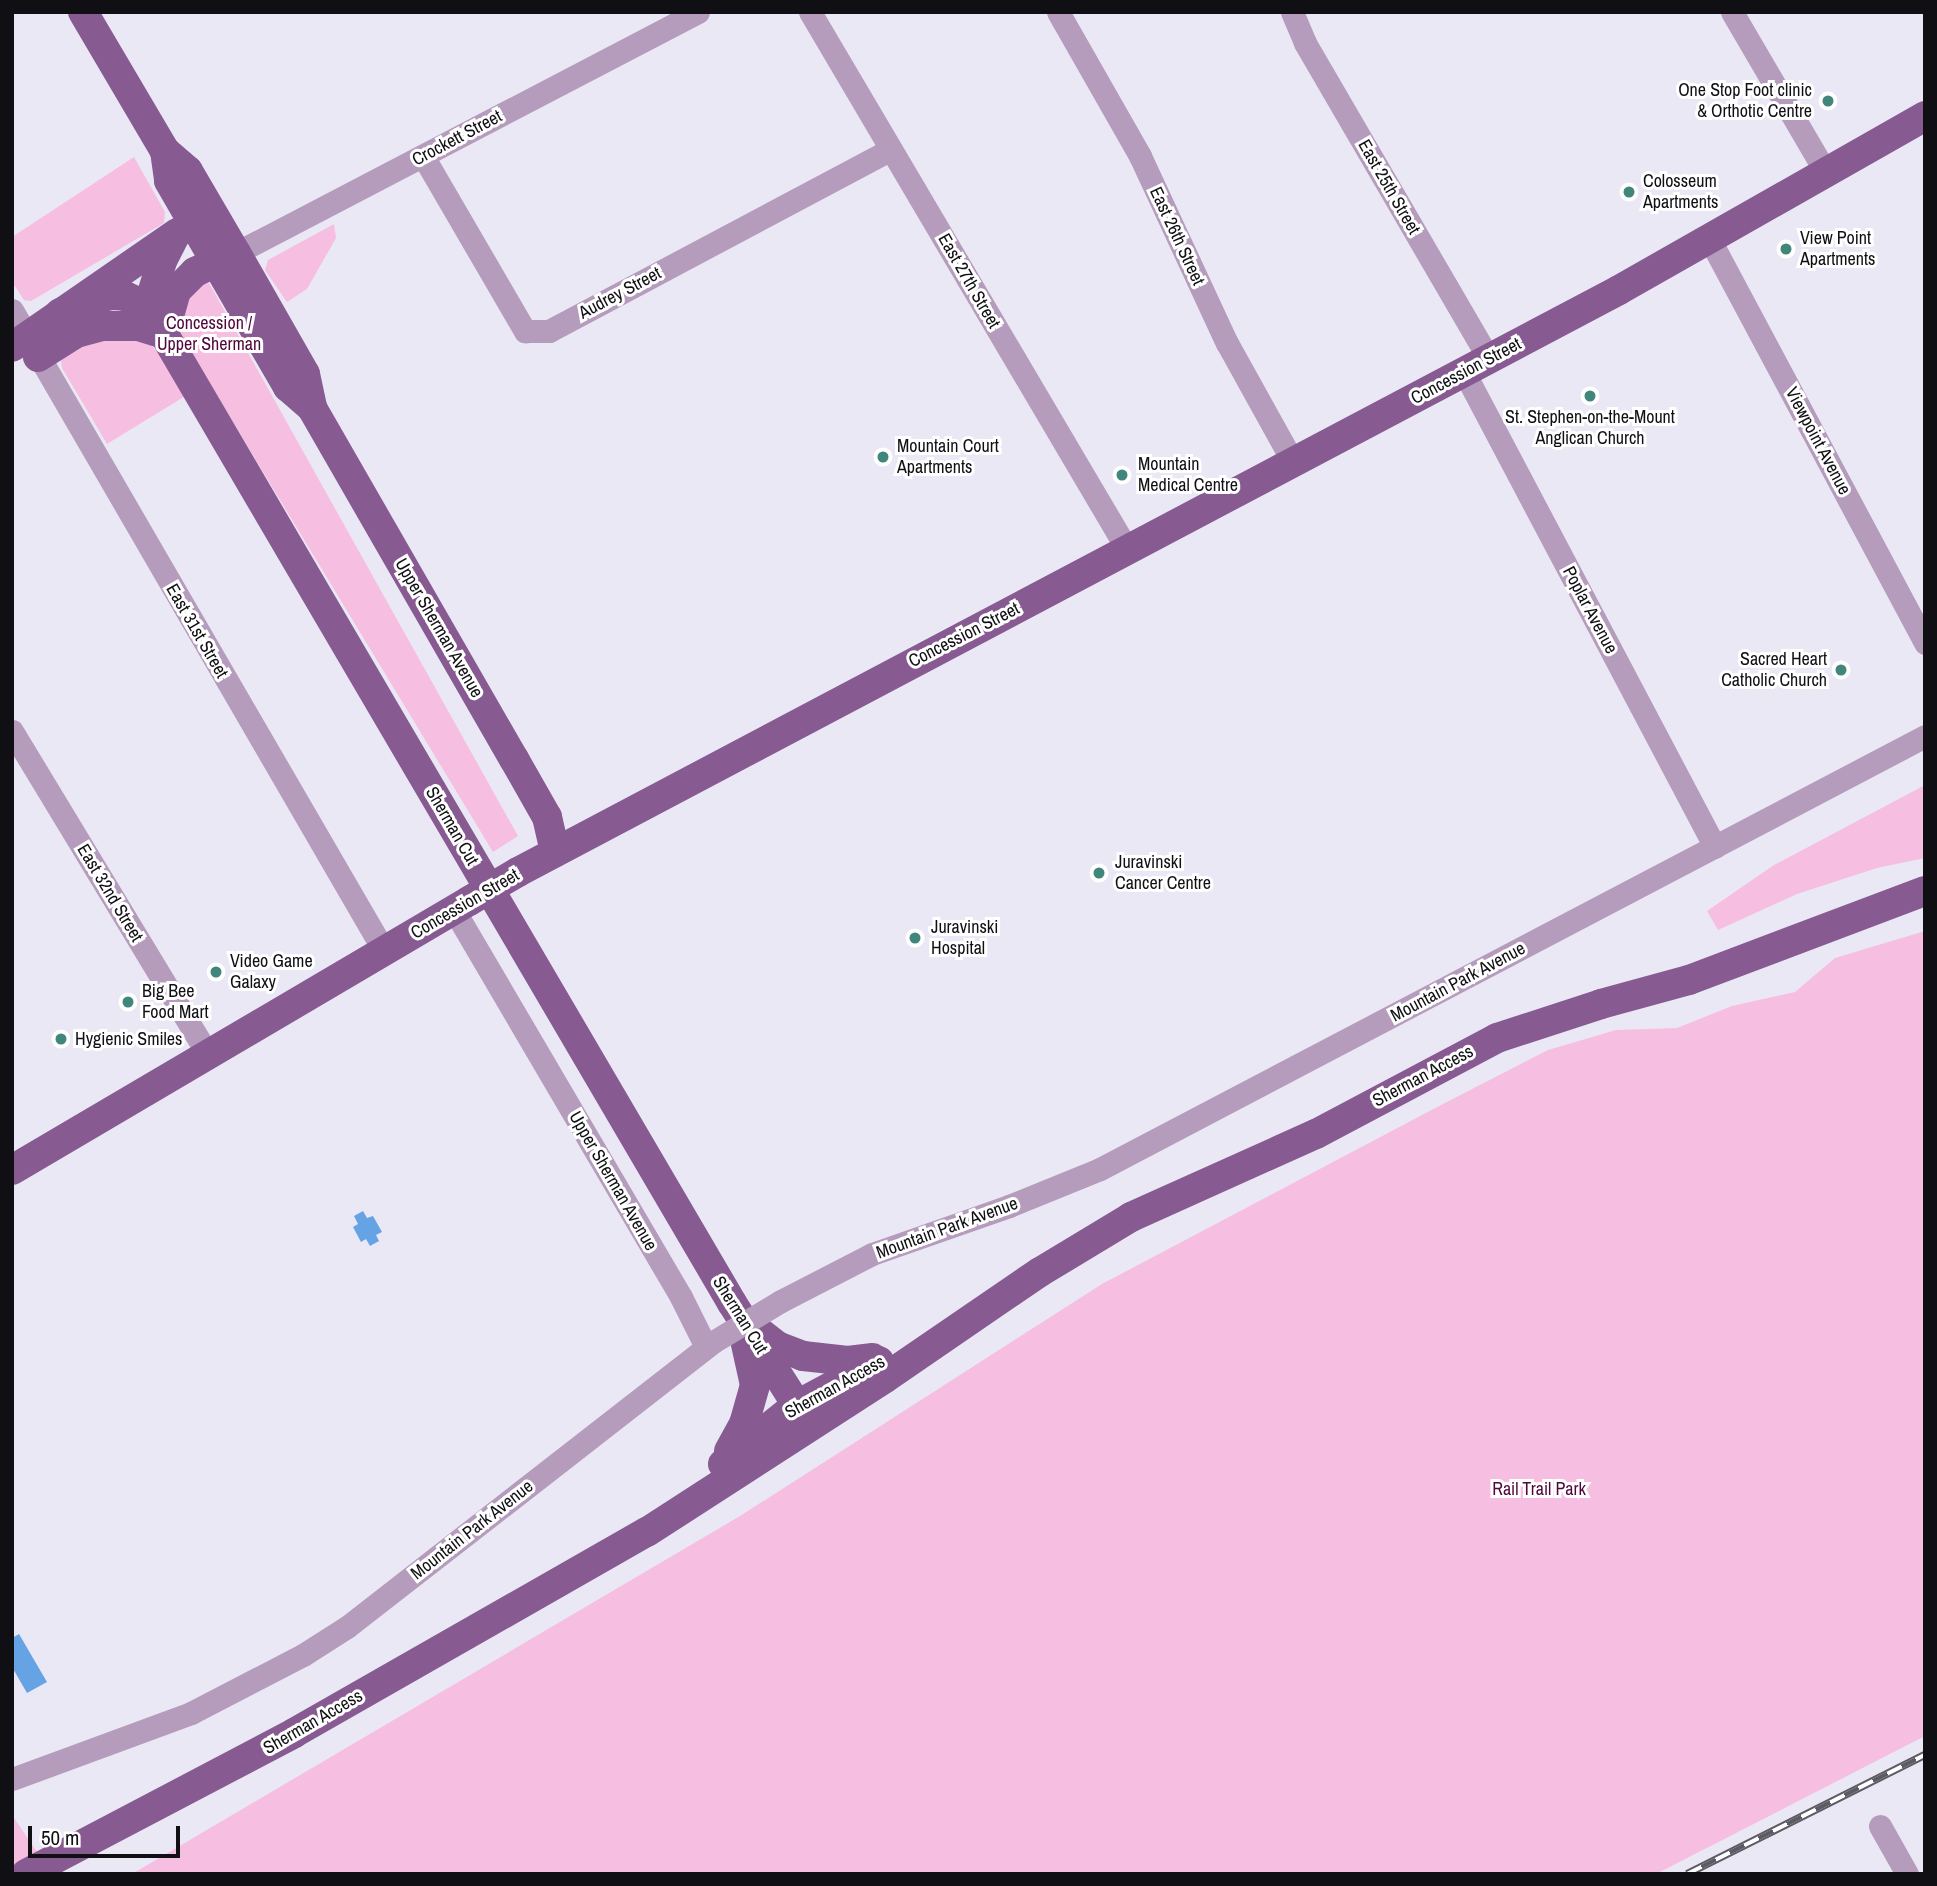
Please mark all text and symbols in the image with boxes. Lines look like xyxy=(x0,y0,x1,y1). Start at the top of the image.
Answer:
place label: One Stop Foot clinic & Orthotic Centre xyxy=(1678,80,1812,122)
marker: One Stop Foot clinic & Orthotic Centre xyxy=(1818,91,1838,111)
street label: Crockett Street xyxy=(408,105,506,171)
street label: East 25th Street xyxy=(1353,136,1425,238)
place label: Colosseum Apartments xyxy=(1643,171,1718,214)
street label: East 26th Street xyxy=(1145,183,1209,289)
marker: Colosseum Apartments xyxy=(1621,184,1637,200)
place label: View Point Apartments xyxy=(1800,228,1875,270)
street label: East 27th Street xyxy=(933,230,1005,332)
marker: View Point Apartments xyxy=(1778,241,1794,257)
street label: Audrey Street xyxy=(575,262,665,324)
park label: Concession / Upper Sherman xyxy=(157,313,261,356)
street label: Concession Street xyxy=(1407,333,1525,409)
street label: Viewpoint Avenue xyxy=(1780,383,1856,499)
marker: St. Stephen-on-the-Mount Anglican Church xyxy=(1582,388,1598,404)
place label: St. Stephen-on-the-Mount Anglican Church xyxy=(1505,407,1675,450)
place label: Mountain Court Apartments xyxy=(897,436,999,478)
marker: Mountain Court Apartments xyxy=(875,449,891,465)
place label: Mountain Medical Centre xyxy=(1138,454,1238,496)
marker: Mountain Medical Centre xyxy=(1112,465,1132,485)
street label: Upper Sherman Avenue xyxy=(390,554,488,702)
street label: Poplar Avenue xyxy=(1558,562,1622,658)
street label: East 31st Street xyxy=(161,580,233,682)
street label: Concession Street xyxy=(905,598,1023,672)
place label: Sacred Heart Catholic Church xyxy=(1721,649,1827,692)
marker: Sacred Heart Catholic Church xyxy=(1833,662,1849,678)
street label: Sherman Cut xyxy=(421,783,483,869)
street label: East 32nd Street xyxy=(72,840,148,946)
place label: Juravinski Cancer Centre xyxy=(1115,852,1211,894)
marker: Juravinski Cancer Centre xyxy=(1089,863,1109,883)
street label: Concession Street xyxy=(407,864,523,944)
place label: Juravinski Hospital xyxy=(931,917,998,960)
marker: Juravinski Hospital xyxy=(905,928,925,948)
street label: Mountain Park Avenue xyxy=(1387,937,1529,1027)
place label: Video Game Galaxy xyxy=(230,951,313,993)
marker: Video Game Galaxy xyxy=(208,964,224,980)
place label: Big Bee Food Mart xyxy=(142,981,209,1024)
marker: Big Bee Food Mart xyxy=(120,994,136,1010)
place label: Hygienic Smiles xyxy=(75,1028,182,1050)
marker: Hygienic Smiles xyxy=(53,1031,69,1047)
street label: Sherman Access xyxy=(1369,1040,1477,1112)
street label: Upper Sherman Avenue xyxy=(564,1107,662,1255)
street label: Mountain Park Avenue xyxy=(873,1192,1021,1264)
street label: Sherman Cut xyxy=(708,1272,772,1358)
street label: Sherman Access xyxy=(781,1351,889,1423)
street label: Mountain Park Avenue xyxy=(406,1475,538,1585)
park label: Rail Trail Park xyxy=(1492,1478,1586,1500)
street label: Sherman Access xyxy=(259,1685,367,1759)
scale bar xyxy=(32,1812,184,1856)
text: 50 m xyxy=(41,1823,79,1852)

